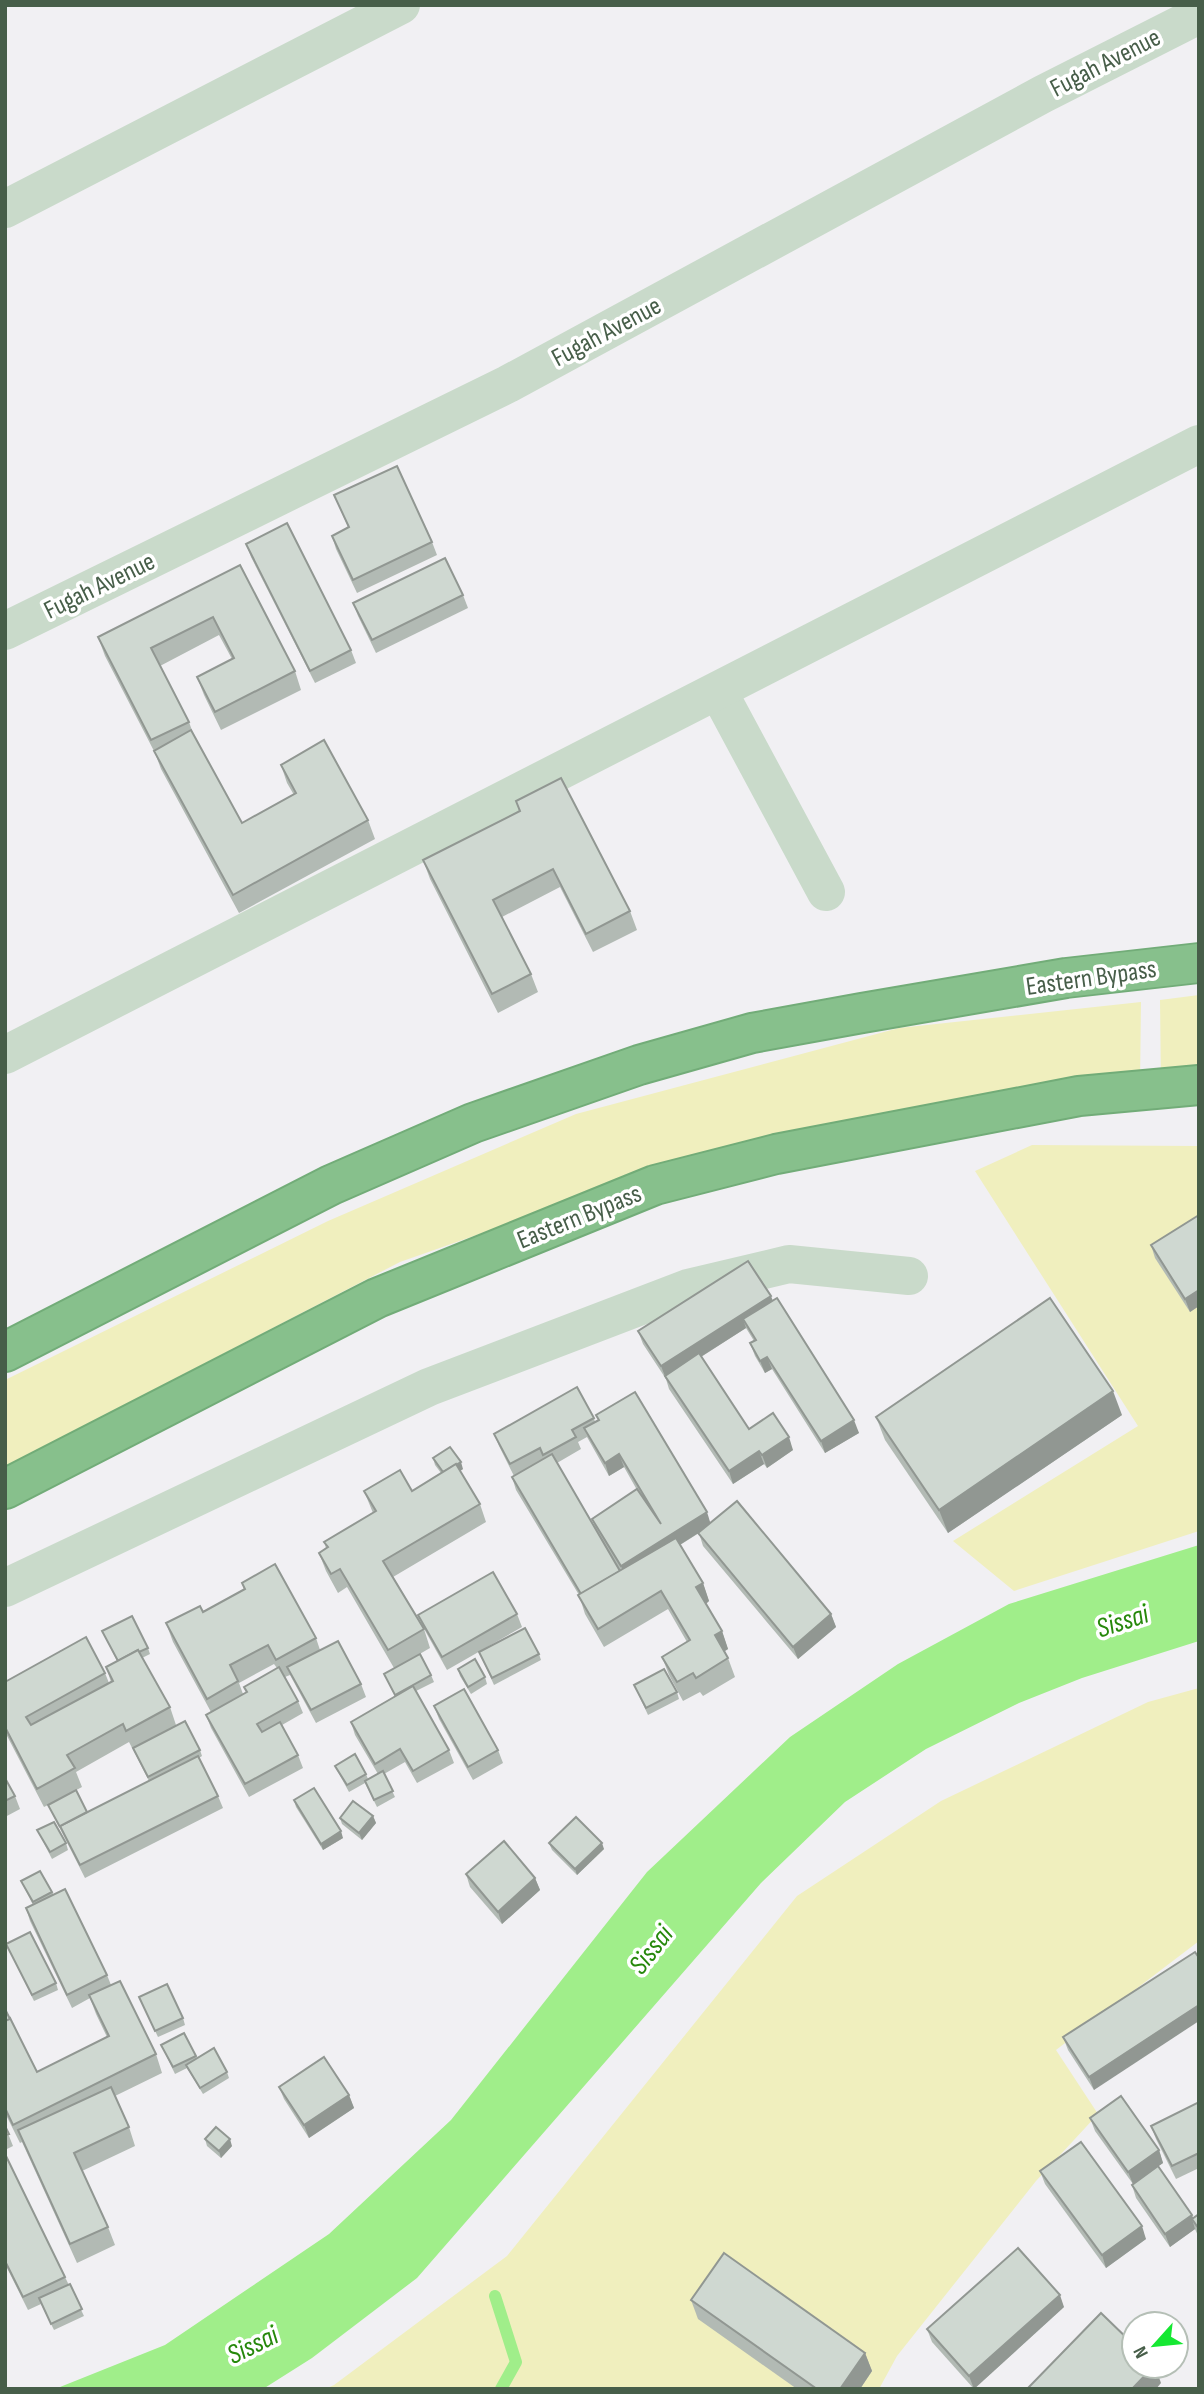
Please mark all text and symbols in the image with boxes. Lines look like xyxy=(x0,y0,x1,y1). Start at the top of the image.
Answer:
street label: Fugah Avenue xyxy=(1045,22,1166,104)
street label: Fugah Avenue xyxy=(547,291,667,374)
street label: Fugah Avenue xyxy=(39,546,160,626)
street label: Eastern Bypass xyxy=(1024,954,1158,1003)
street label: Eastern Bypass xyxy=(513,1178,646,1256)
water label: Sissai xyxy=(1092,1597,1154,1645)
water label: Sissai xyxy=(622,1918,681,1981)
north arrow xyxy=(1120,2310,1190,2380)
water label: Sissai xyxy=(222,2319,284,2372)
text: N xyxy=(1129,2342,1154,2362)

